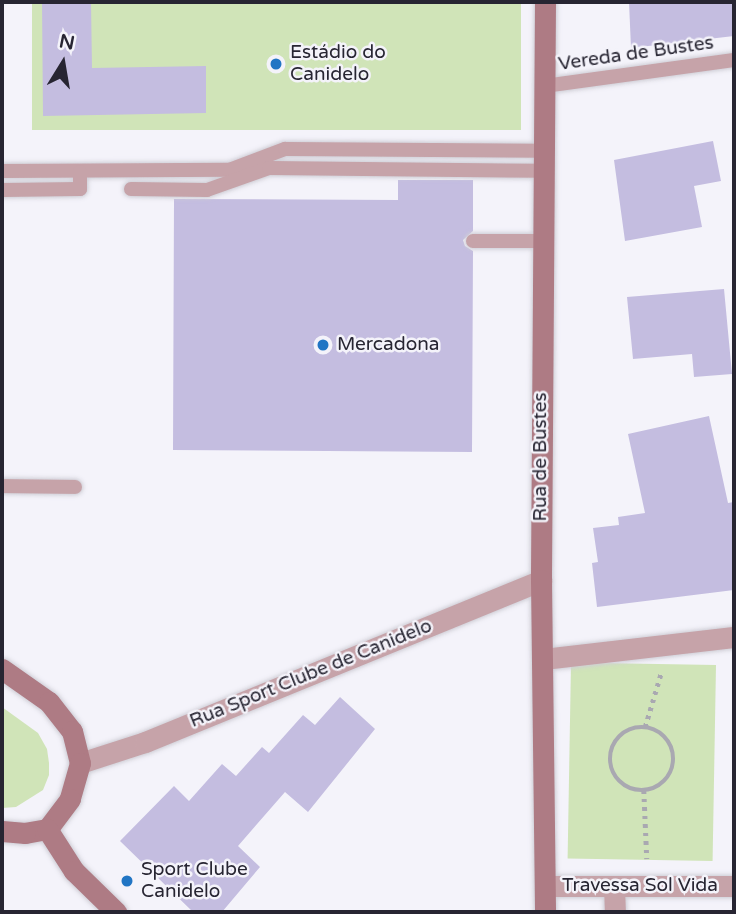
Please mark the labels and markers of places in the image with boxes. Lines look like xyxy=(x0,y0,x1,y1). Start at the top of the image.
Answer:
place label: Estádio do Canidelo xyxy=(290,42,386,86)
marker: Estádio do Canidelo xyxy=(268,56,284,72)
place label: Mercadona xyxy=(337,334,439,356)
marker: Mercadona xyxy=(315,337,331,353)
place label: Sport Clube Canidelo xyxy=(141,859,248,903)
marker: Sport Clube Canidelo xyxy=(119,873,135,889)

